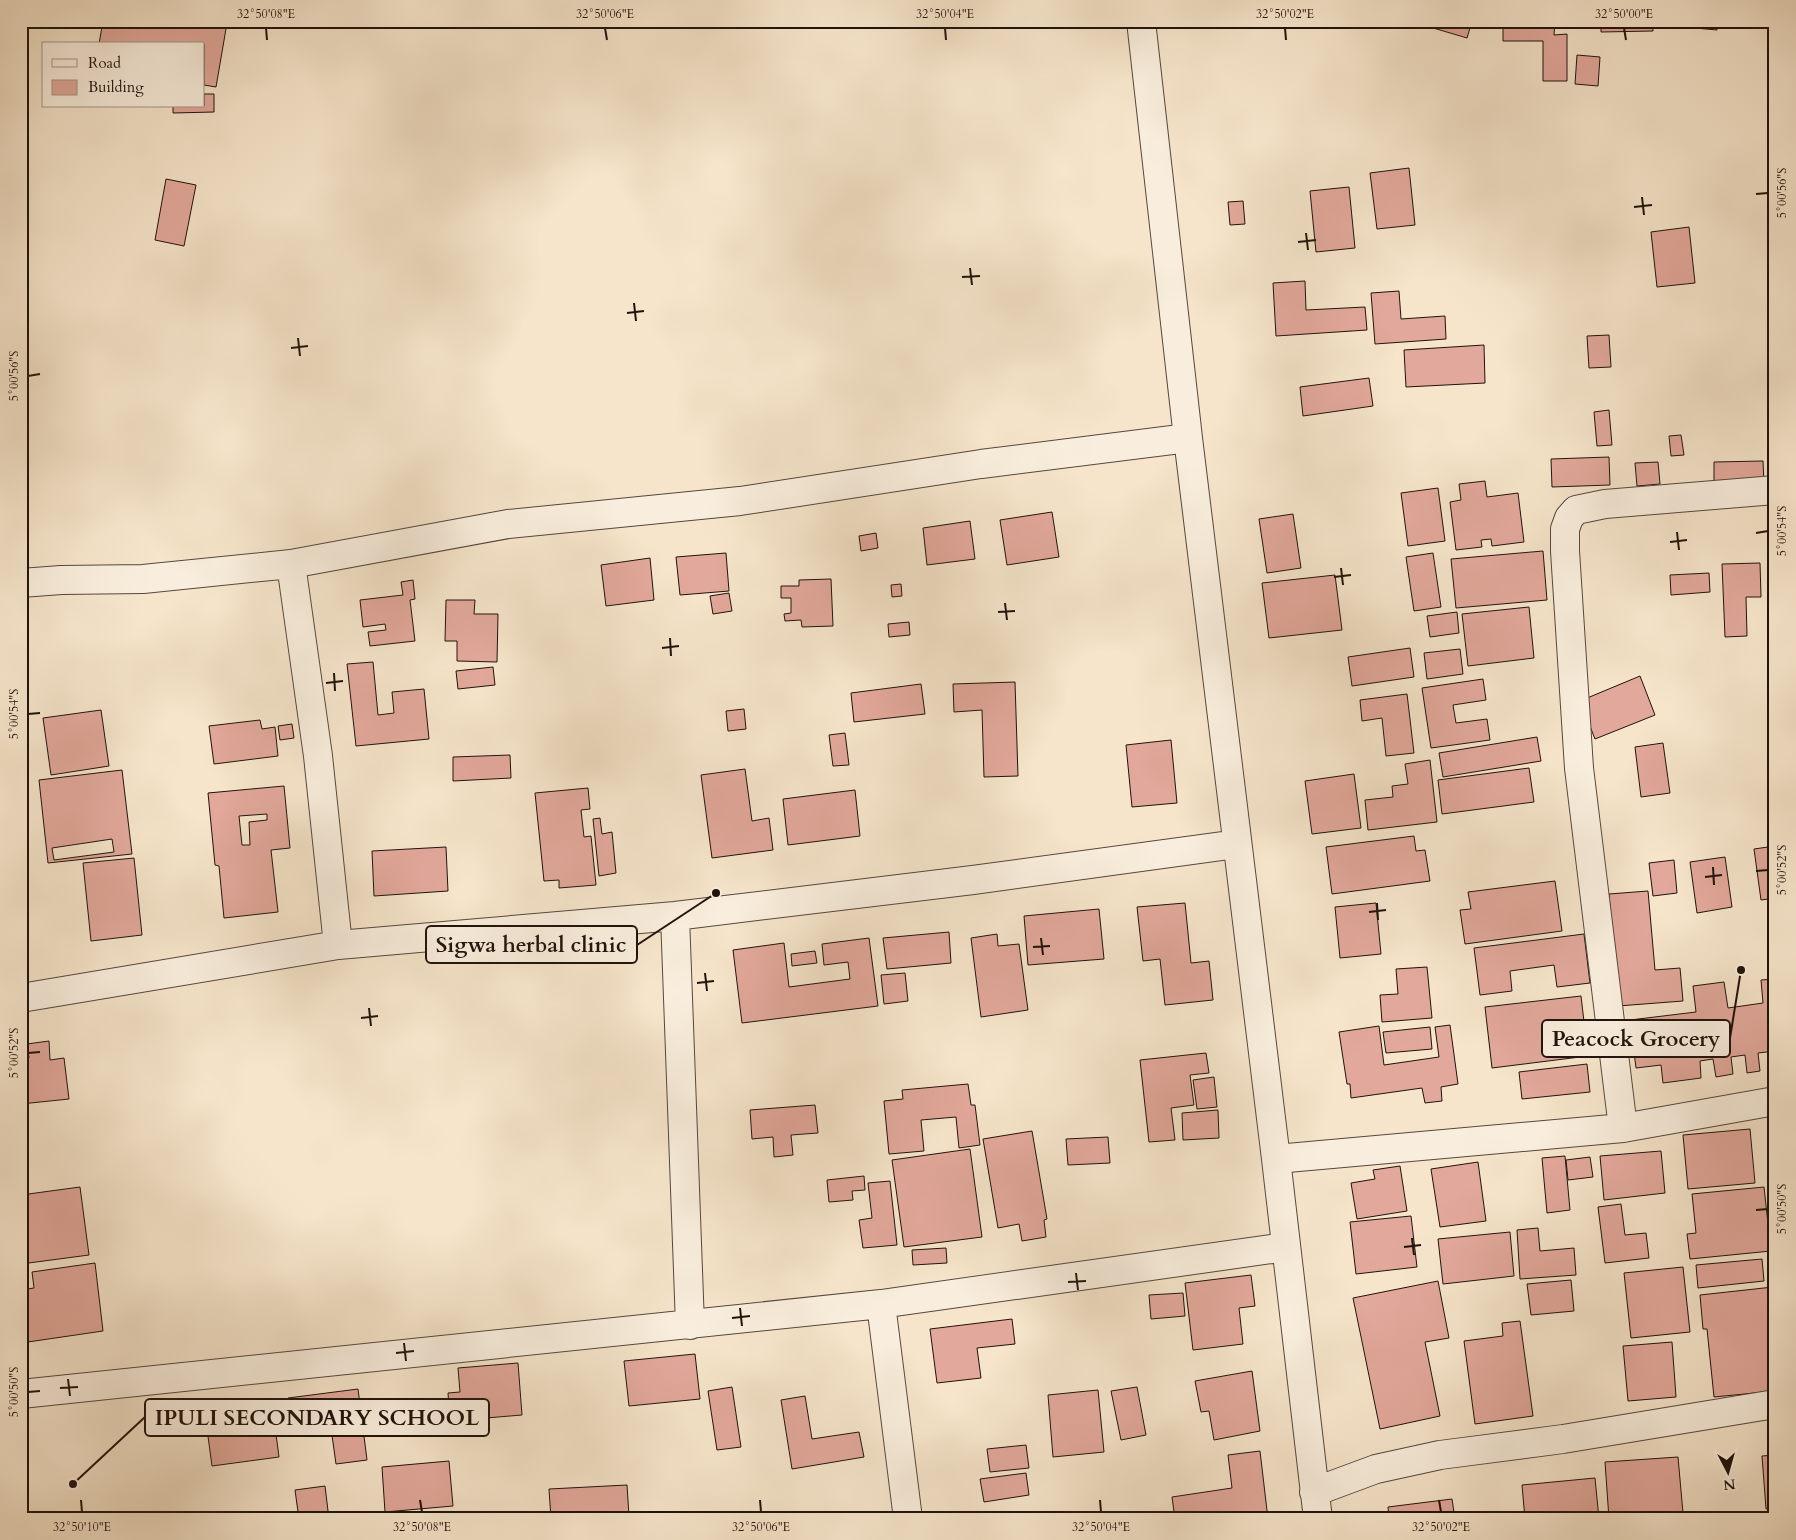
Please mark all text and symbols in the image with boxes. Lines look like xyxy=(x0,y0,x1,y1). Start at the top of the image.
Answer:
text: 32°50'08"E xyxy=(237,6,295,22)
text: 32°50'06"E xyxy=(576,6,634,22)
text: 32°50'04"E xyxy=(916,6,974,22)
text: 32°50'02"E xyxy=(1256,6,1314,22)
text: 32°50'00"E xyxy=(1595,6,1653,22)
legend xyxy=(42,42,205,108)
text: Road xyxy=(88,53,121,73)
text: Building xyxy=(88,77,144,97)
text: 5°00'56"S xyxy=(1774,168,1790,218)
text: 5°00'56"S xyxy=(6,351,22,401)
text: 5°00'54"S xyxy=(1774,506,1790,556)
text: 5°00'54"S xyxy=(6,689,22,739)
text: 5°00'52"S xyxy=(1774,845,1790,895)
callout: Sigwa herbal clinic xyxy=(426,926,637,963)
text: Sigwa herbal clinic xyxy=(436,930,626,960)
callout: Peacock Grocery xyxy=(1542,1020,1730,1057)
text: Peacock Grocery xyxy=(1552,1024,1721,1054)
text: 5°00'52"S xyxy=(6,1028,22,1078)
text: 5°00'50"S xyxy=(1774,1184,1790,1234)
text: 5°00'50"S xyxy=(6,1367,22,1417)
callout: IPULI SECONDARY SCHOOL xyxy=(145,1399,489,1436)
text: IPULI SECONDARY SCHOOL xyxy=(155,1403,479,1433)
north arrow xyxy=(1704,1448,1754,1498)
text: N xyxy=(1722,1474,1736,1495)
text: 32°50'10"E xyxy=(53,1519,111,1535)
text: 32°50'08"E xyxy=(393,1519,451,1535)
text: 32°50'06"E xyxy=(732,1519,790,1535)
text: 32°50'04"E xyxy=(1072,1519,1130,1535)
text: 32°50'02"E xyxy=(1412,1519,1470,1535)

